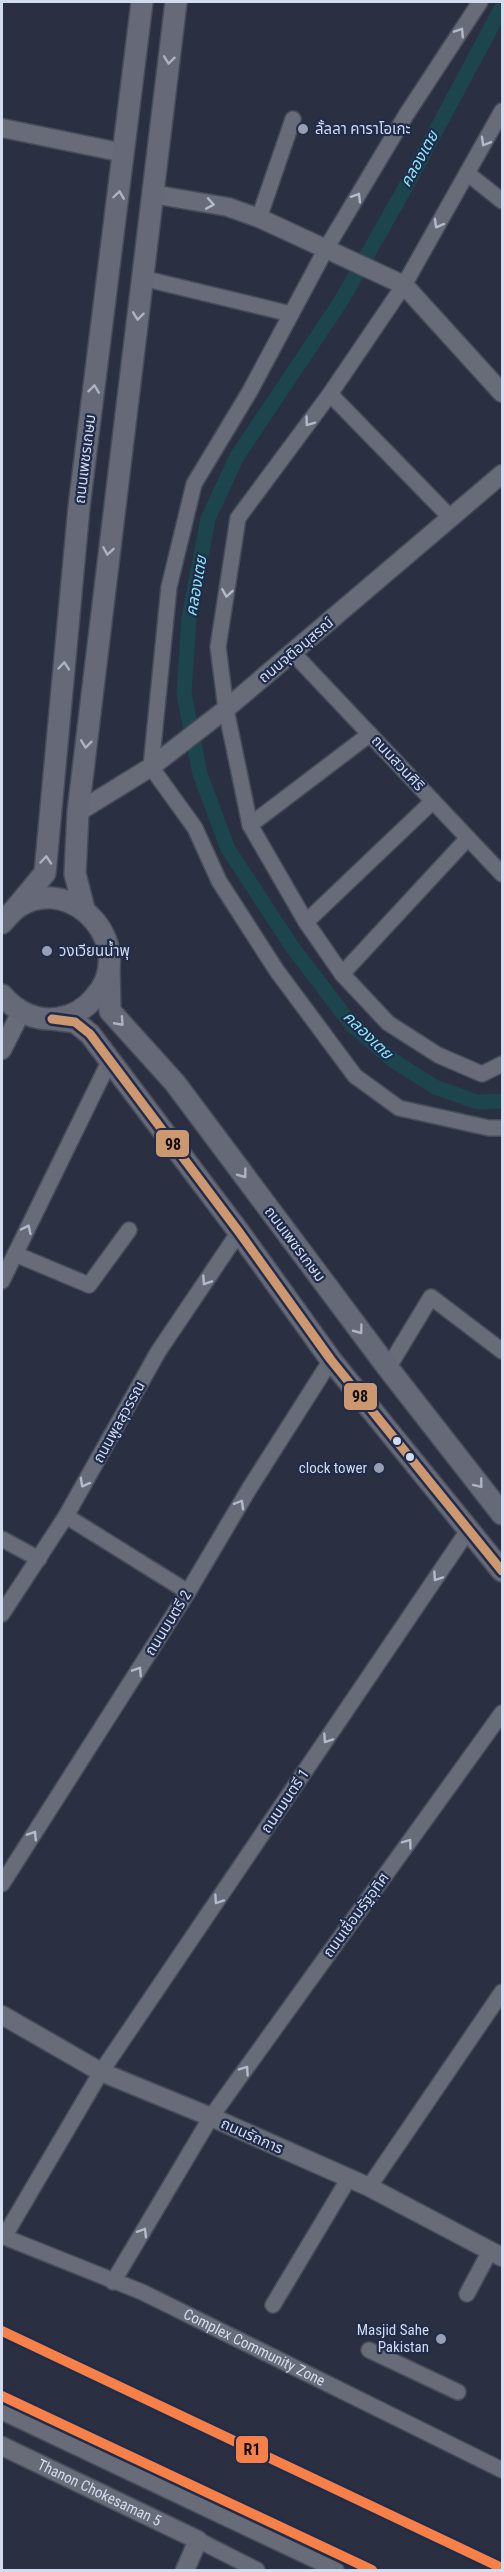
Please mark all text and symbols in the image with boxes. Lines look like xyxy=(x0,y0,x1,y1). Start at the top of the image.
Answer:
one-way arrow xyxy=(453,28,464,39)
one-way arrow xyxy=(163,55,176,64)
place label: ลั้ลลา คาราโอเกะ xyxy=(315,119,411,138)
marker: ลั้ลลา คาราโอเกะ xyxy=(296,122,310,136)
water label: คลองเตย xyxy=(396,126,443,190)
one-way arrow xyxy=(480,136,492,146)
one-way arrow xyxy=(112,191,124,200)
one-way arrow xyxy=(349,193,361,203)
one-way arrow xyxy=(205,197,215,210)
one-way arrow xyxy=(434,218,445,228)
one-way arrow xyxy=(132,311,145,320)
one-way arrow xyxy=(87,384,100,393)
street label: ถนนเพชรเกษม xyxy=(71,413,99,505)
one-way arrow xyxy=(305,415,316,426)
one-way arrow xyxy=(103,546,115,555)
water label: คลองเตย xyxy=(181,553,211,618)
one-way arrow xyxy=(221,587,234,597)
street label: ถนนจุติอนุสรณ์ xyxy=(255,613,337,687)
one-way arrow xyxy=(57,662,70,671)
street label: ถนนสวนศิริ xyxy=(368,732,428,794)
one-way arrow xyxy=(80,740,93,749)
one-way arrow xyxy=(39,856,52,865)
place label: วงเวียนน้ำพุ xyxy=(59,940,130,960)
marker: วงเวียนน้ำพุ xyxy=(40,944,54,958)
water label: คลองเตย xyxy=(339,1007,398,1064)
one-way arrow xyxy=(113,1015,124,1026)
line badge: 98 xyxy=(155,1129,190,1158)
text: 98 xyxy=(165,1135,181,1154)
one-way arrow xyxy=(235,1167,246,1178)
street label: ถนนเพชรเกษม xyxy=(261,1203,329,1285)
one-way arrow xyxy=(19,1224,31,1235)
one-way arrow xyxy=(202,1274,213,1285)
one-way arrow xyxy=(352,1323,363,1334)
street label: ถนนพูลสุวรรณ xyxy=(89,1378,149,1466)
line badge: 98 xyxy=(343,1382,378,1411)
text: 98 xyxy=(352,1387,368,1406)
unlabelled marker xyxy=(391,1435,403,1447)
unlabelled marker xyxy=(404,1451,416,1463)
place label: clock tower xyxy=(299,1459,367,1477)
marker: clock tower xyxy=(372,1461,386,1475)
one-way arrow xyxy=(80,1477,91,1488)
one-way arrow xyxy=(471,1477,482,1488)
one-way arrow xyxy=(233,1500,244,1510)
one-way arrow xyxy=(433,1571,444,1582)
street label: ถนนมนตรี 2 xyxy=(141,1587,195,1659)
one-way arrow xyxy=(131,1666,142,1677)
one-way arrow xyxy=(323,1732,334,1743)
street label: ถนนมนตรี 1 xyxy=(257,1765,313,1837)
one-way arrow xyxy=(26,1831,37,1842)
one-way arrow xyxy=(401,1839,412,1850)
street label: ถนนเชื่อมรัฐอุทิศ xyxy=(318,1868,393,1961)
one-way arrow xyxy=(213,1894,225,1904)
one-way arrow xyxy=(238,2065,249,2076)
street label: ถนนรัถการ xyxy=(218,2114,286,2158)
one-way arrow xyxy=(135,2228,147,2238)
street label: Complex Community Zone xyxy=(181,2305,328,2390)
place label: Masjid Sahe Pakistan xyxy=(357,2321,429,2356)
marker: Masjid Sahe Pakistan xyxy=(434,2332,448,2346)
line badge: R1 xyxy=(235,2435,269,2464)
text: R1 xyxy=(244,2440,260,2459)
street label: Thanon Chokesaman 5 xyxy=(34,2455,164,2530)

